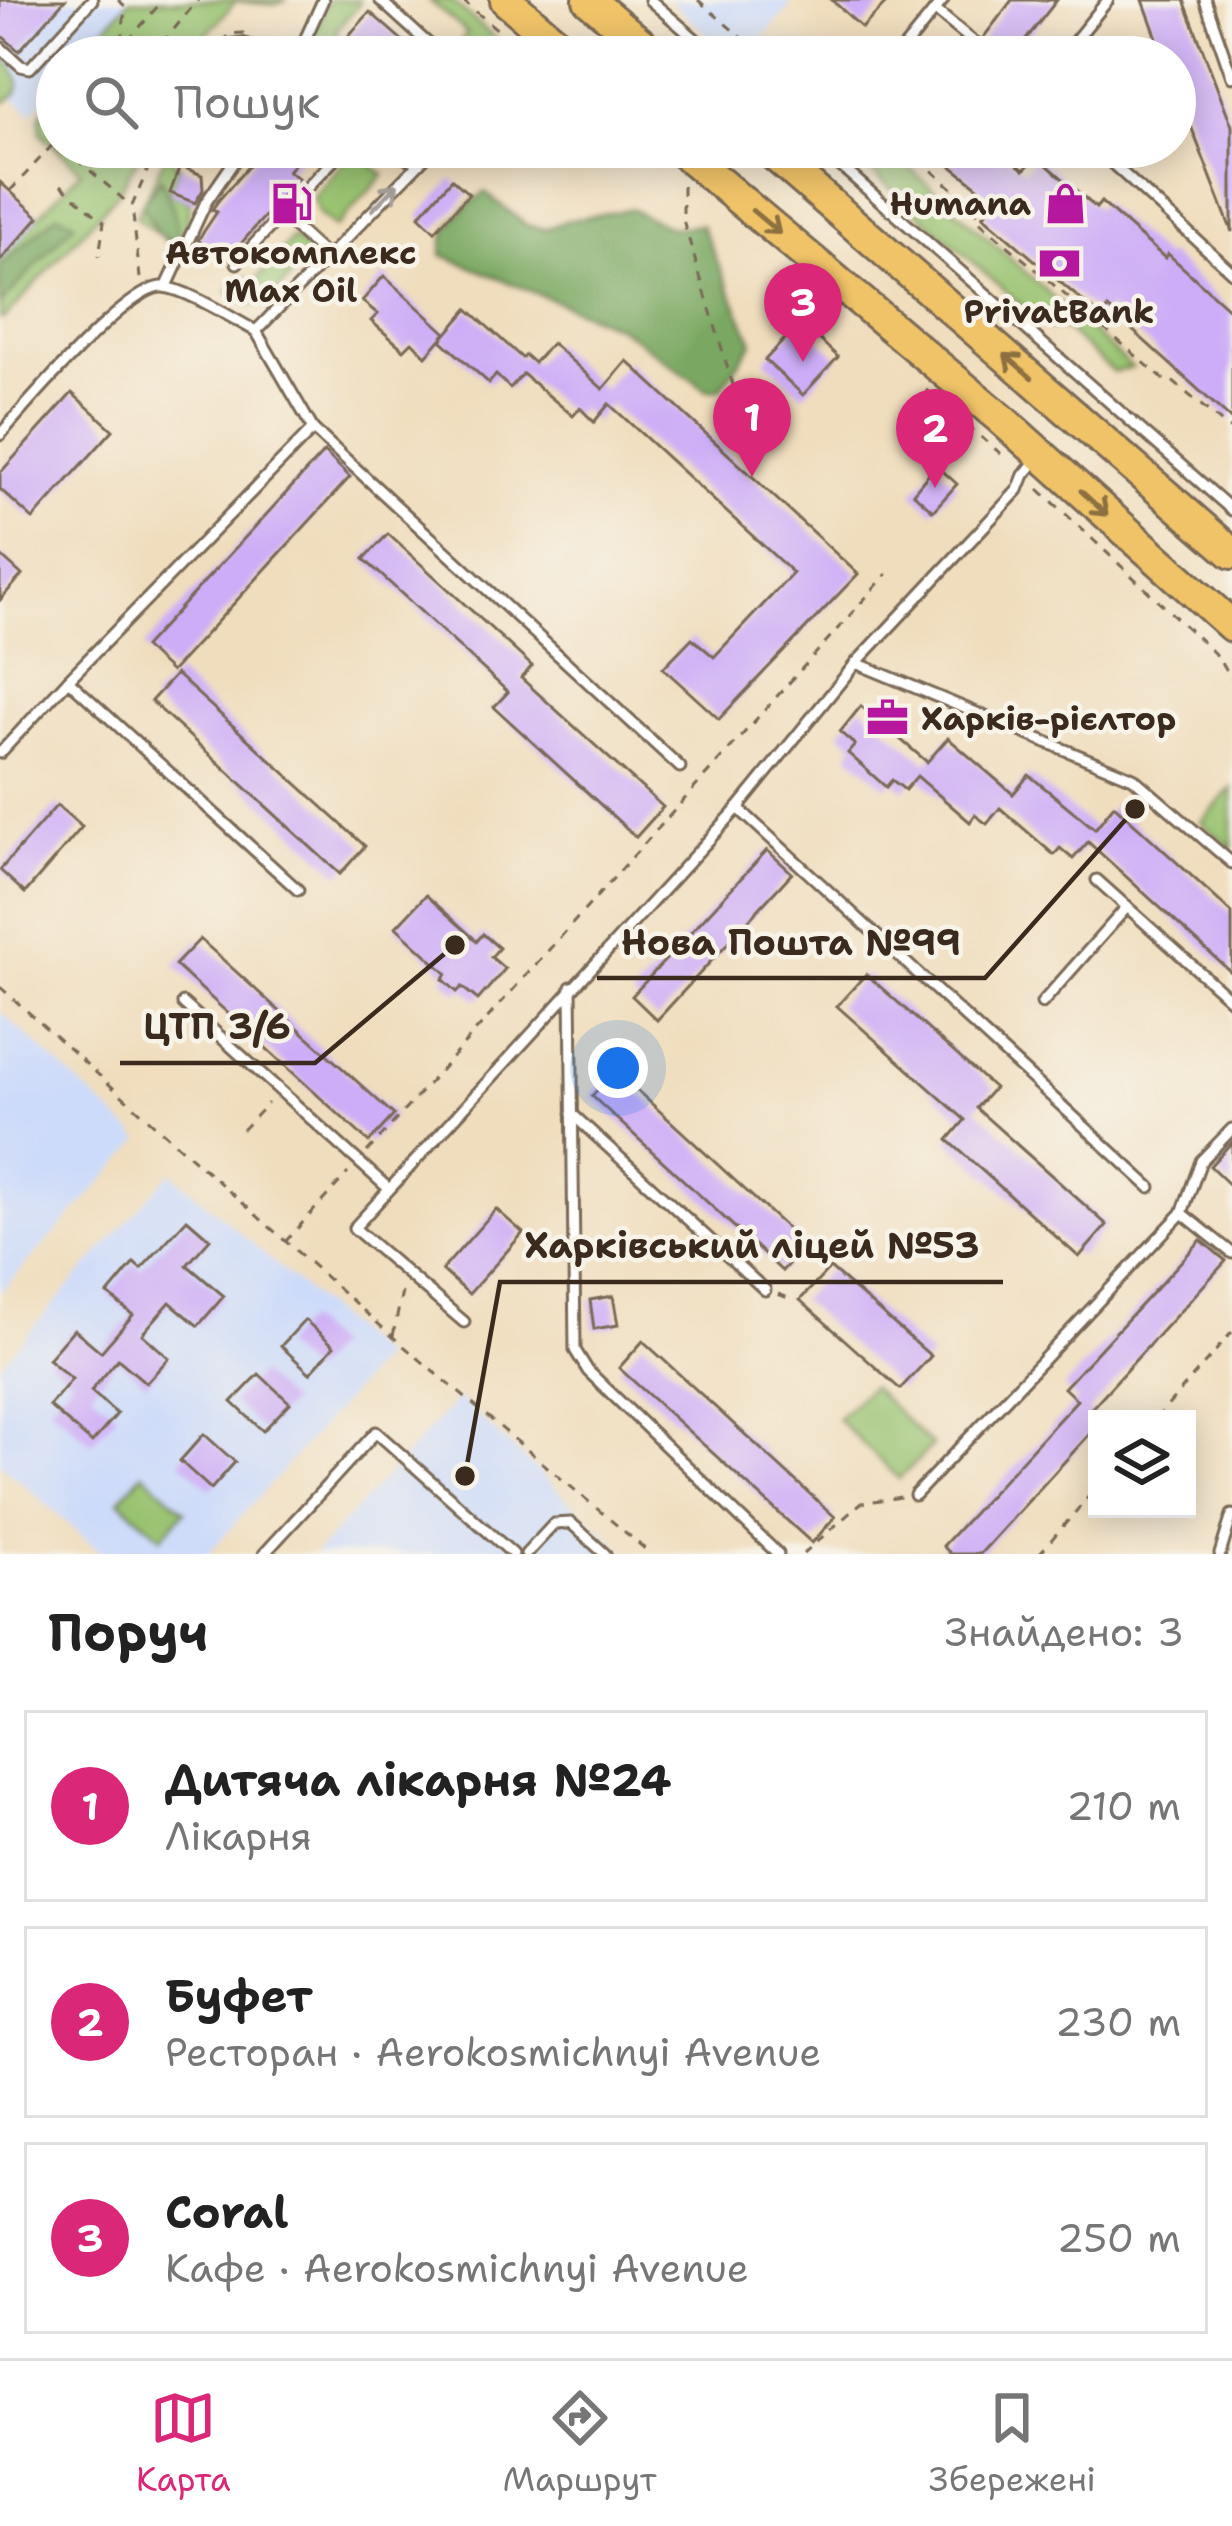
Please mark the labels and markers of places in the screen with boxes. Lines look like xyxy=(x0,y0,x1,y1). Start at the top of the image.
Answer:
shop icon: Humana xyxy=(1042,180,1088,226)
fuel station icon: Автокомплекс Max Oil xyxy=(268,181,314,227)
place label: Humana xyxy=(890,181,1031,226)
place label: Автокомплекс Max Oil xyxy=(165,230,417,313)
bank icon: PrivatBank xyxy=(1036,240,1082,286)
pin: 3 xyxy=(764,263,842,362)
place label: PrivatBank xyxy=(964,289,1155,334)
pin: 1 xyxy=(713,378,791,477)
pin: 2 xyxy=(896,389,974,488)
office icon: Харків-рієлтор xyxy=(864,695,910,741)
place label: Харків-рієлтор xyxy=(921,696,1176,741)
callout: Нова Пошта №99 xyxy=(597,906,985,978)
callout: ЦТП 3/6 xyxy=(120,991,315,1063)
callout: Харківський ліцей №53 xyxy=(500,1210,1003,1282)

